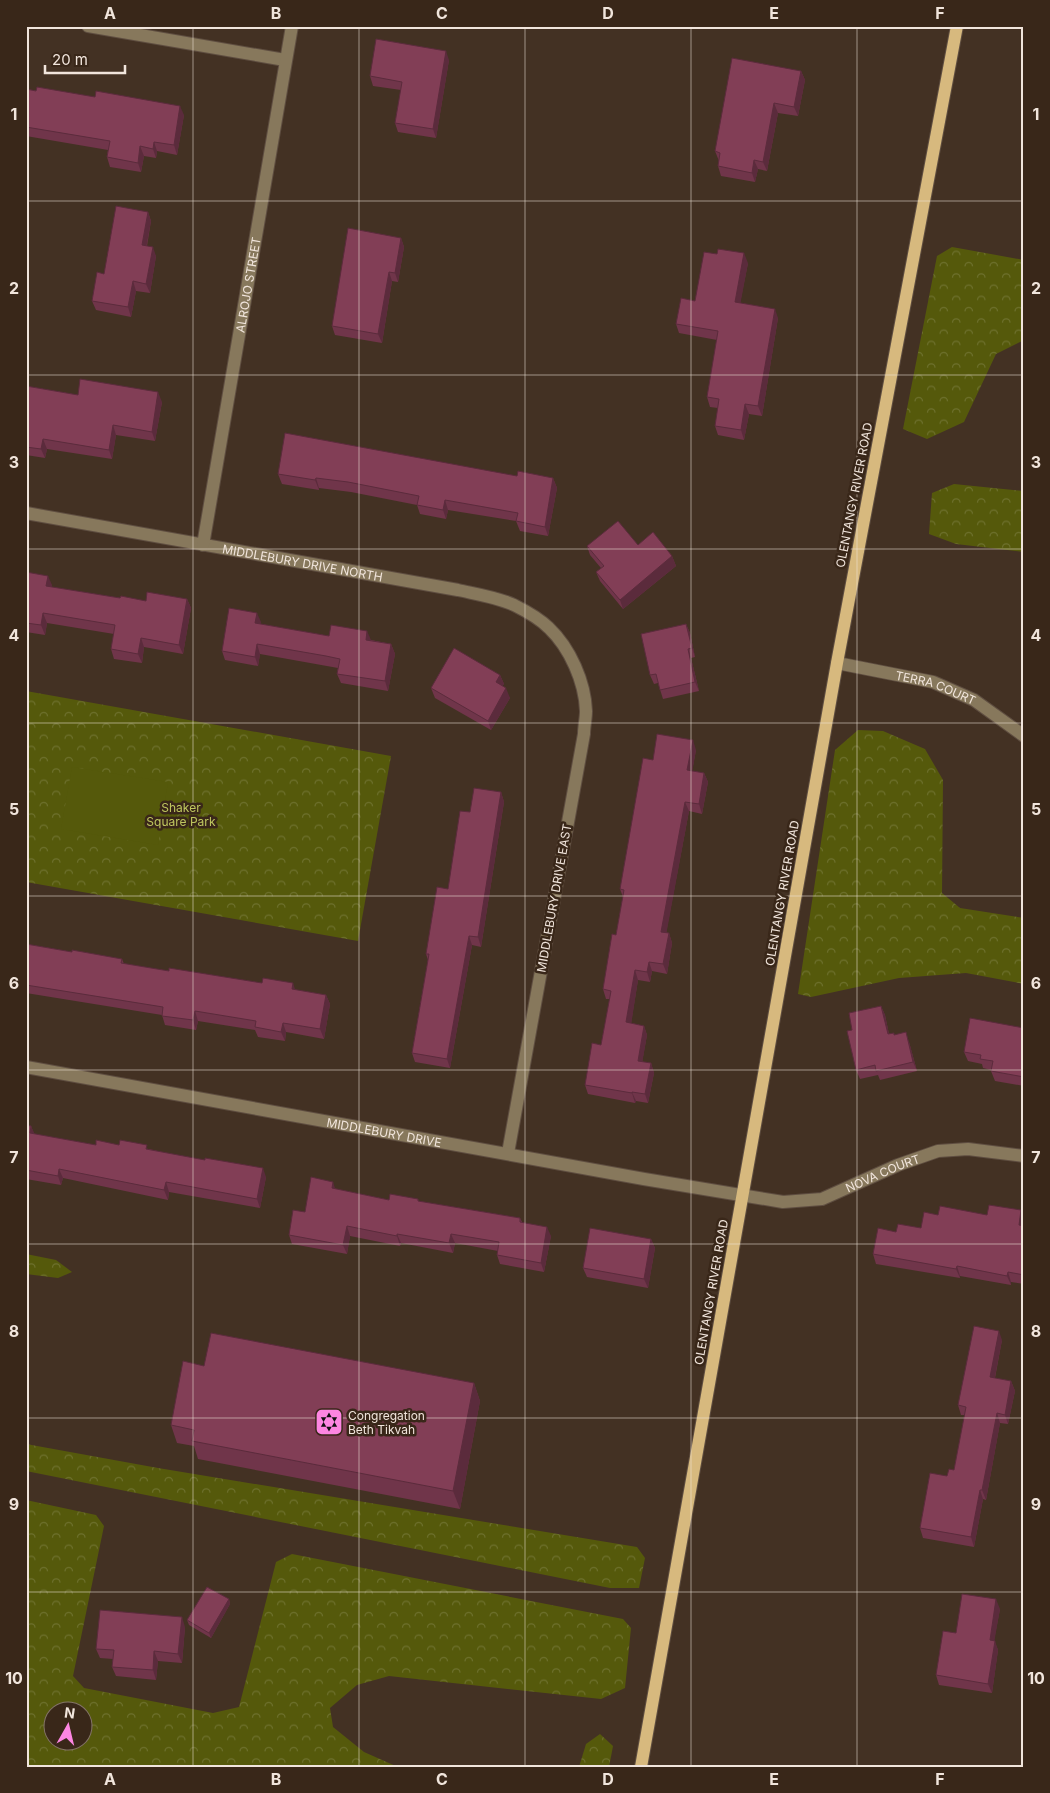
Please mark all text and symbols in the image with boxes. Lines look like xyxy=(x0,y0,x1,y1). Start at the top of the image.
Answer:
text: A xyxy=(104,3,116,23)
text: B xyxy=(271,3,281,23)
text: C xyxy=(436,3,448,23)
text: D xyxy=(602,3,614,23)
text: E xyxy=(769,3,779,23)
text: F xyxy=(935,3,945,23)
scale bar xyxy=(45,42,125,74)
text: 20 m xyxy=(52,50,88,69)
text: 1 xyxy=(11,104,17,124)
text: 1 xyxy=(1033,104,1039,124)
street label: ALROJO STREET xyxy=(232,236,263,334)
text: 2 xyxy=(9,278,19,298)
text: 2 xyxy=(1031,278,1041,298)
street label: OLENTANGY RIVER ROAD xyxy=(833,421,875,569)
text: 3 xyxy=(9,452,19,472)
text: 3 xyxy=(1031,452,1041,472)
street label: MIDDLEBURY DRIVE NORTH xyxy=(221,541,384,584)
text: 4 xyxy=(9,625,20,645)
text: 4 xyxy=(1031,625,1042,645)
street label: TERRA COURT xyxy=(894,667,979,708)
text: 5 xyxy=(9,799,19,819)
text: 5 xyxy=(1031,799,1041,819)
park label: Shaker Square Park xyxy=(146,800,216,829)
street label: OLENTANGY RIVER ROAD xyxy=(762,819,802,967)
street label: MIDDLEBURY DRIVE EAST xyxy=(534,822,574,973)
text: 6 xyxy=(9,973,19,993)
text: 6 xyxy=(1031,973,1041,993)
street label: MIDDLEBURY DRIVE xyxy=(326,1114,443,1150)
text: 7 xyxy=(9,1147,19,1167)
text: 7 xyxy=(1031,1147,1041,1167)
street label: NOVA COURT xyxy=(843,1150,922,1195)
street label: OLENTANGY RIVER ROAD xyxy=(691,1218,731,1366)
text: 8 xyxy=(9,1321,19,1341)
text: 8 xyxy=(1031,1321,1041,1341)
synagogue icon: Congregation Beth Tikvah xyxy=(314,1407,344,1437)
place label: Congregation Beth Tikvah xyxy=(348,1408,425,1437)
text: 9 xyxy=(9,1494,19,1514)
text: 9 xyxy=(1031,1494,1041,1514)
text: 10 xyxy=(5,1668,23,1688)
text: 10 xyxy=(1027,1668,1045,1688)
north arrow xyxy=(42,1700,92,1750)
text: N xyxy=(63,1703,76,1722)
text: A xyxy=(104,1769,116,1789)
text: B xyxy=(271,1769,281,1789)
text: C xyxy=(436,1769,448,1789)
text: D xyxy=(602,1769,614,1789)
text: E xyxy=(769,1769,779,1789)
text: F xyxy=(935,1769,945,1789)

